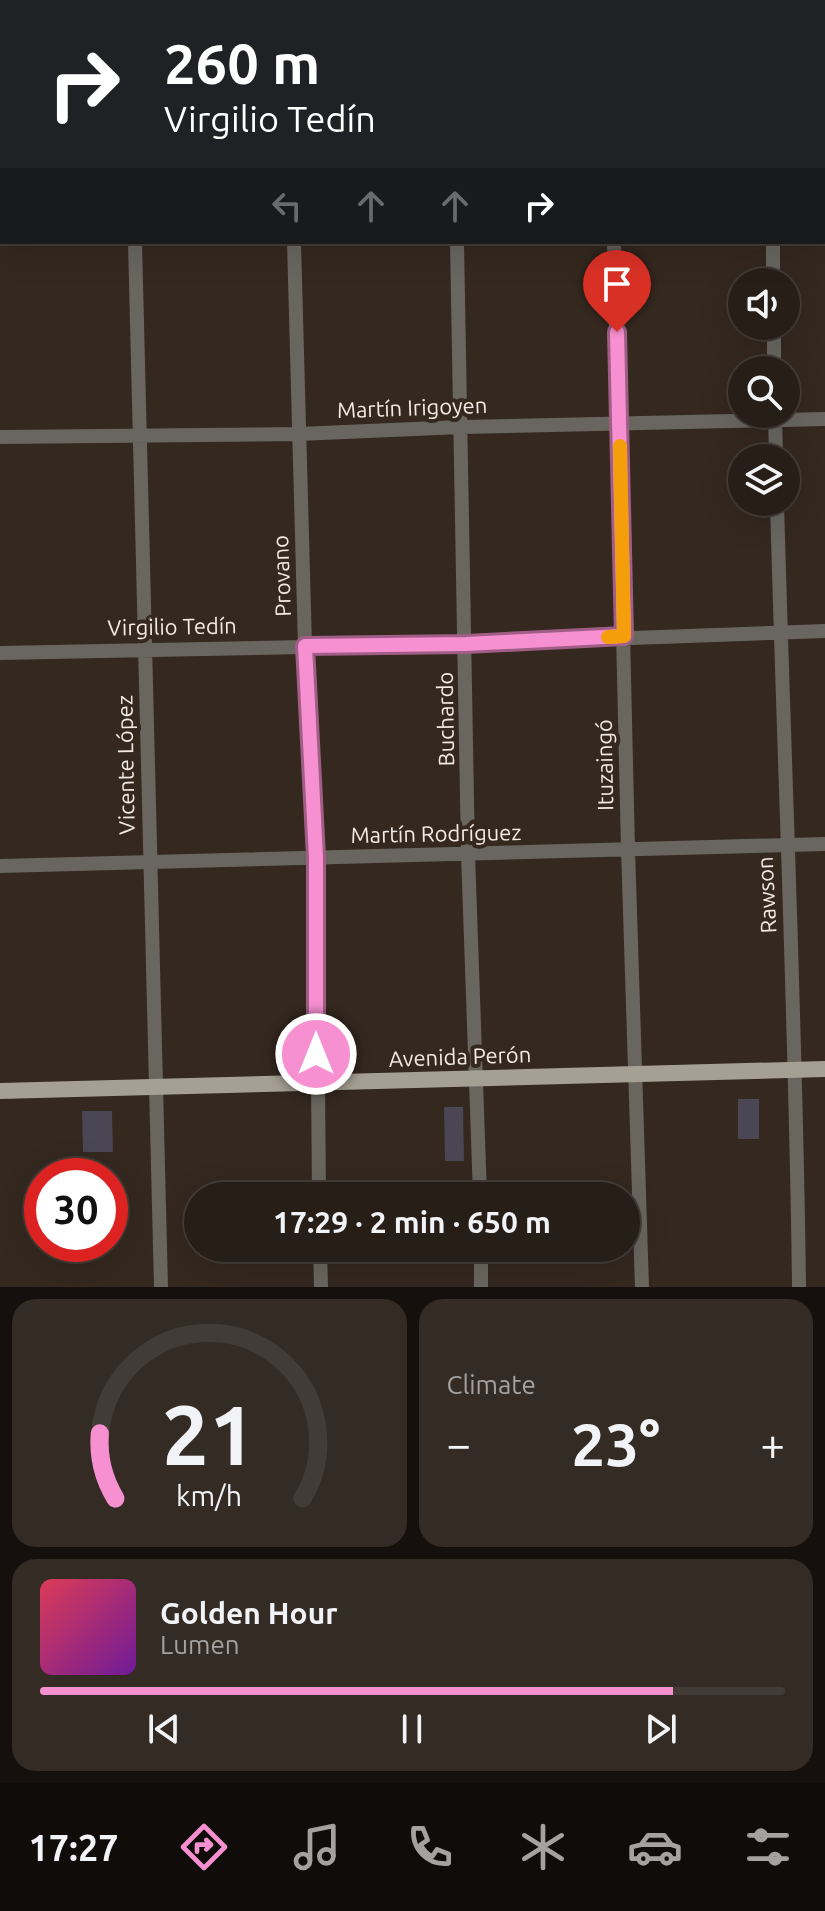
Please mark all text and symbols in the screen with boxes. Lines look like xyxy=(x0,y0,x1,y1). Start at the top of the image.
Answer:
icon: right xyxy=(32,32,136,136)
text: 260 m xyxy=(164,32,320,95)
text: Virgilio Tedín xyxy=(164,98,376,139)
icon: left xyxy=(265,184,309,228)
icon: ahead xyxy=(349,184,393,228)
icon: ahead xyxy=(433,184,477,228)
icon: right xyxy=(517,184,561,228)
pin xyxy=(583,250,651,332)
icon: arrive xyxy=(595,262,639,306)
map controls xyxy=(728,268,800,516)
button: sound xyxy=(728,268,800,340)
button: search xyxy=(728,356,800,428)
street label: Martín Irigoyen xyxy=(336,392,488,422)
button: layers xyxy=(728,444,800,516)
street label: Provano xyxy=(267,535,295,617)
street label: Virgilio Tedín xyxy=(107,612,237,640)
street label: Buchardo xyxy=(432,671,458,767)
street label: Vicente López xyxy=(111,695,139,835)
street label: Ituzaingó xyxy=(591,719,617,811)
street label: Martín Rodríguez xyxy=(350,819,522,847)
street label: Rawson xyxy=(752,856,780,934)
position arrow xyxy=(274,1012,358,1096)
street label: Avenida Perón xyxy=(388,1041,532,1071)
speed limit sign: 30 xyxy=(24,1158,128,1262)
text: 17:29 · 2 min · 650 m xyxy=(273,1205,551,1239)
text: Climate xyxy=(447,1370,536,1399)
text: 21 xyxy=(162,1387,256,1481)
text: 23° xyxy=(571,1410,660,1477)
text: − xyxy=(447,1419,471,1468)
text: + xyxy=(760,1419,785,1468)
text: km/h xyxy=(176,1479,242,1511)
text: Golden Hour xyxy=(160,1596,338,1630)
text: Lumen xyxy=(160,1630,240,1659)
icon: previous xyxy=(142,1707,186,1751)
icon: pause xyxy=(390,1707,434,1751)
icon: next xyxy=(639,1707,683,1751)
icon: directions xyxy=(176,1819,232,1875)
icon: music xyxy=(289,1819,345,1875)
icon: phone xyxy=(402,1819,458,1875)
icon: climate xyxy=(515,1819,571,1875)
icon: car xyxy=(627,1819,683,1875)
icon: filters xyxy=(740,1819,796,1875)
text: 17:27 xyxy=(28,1827,119,1868)

